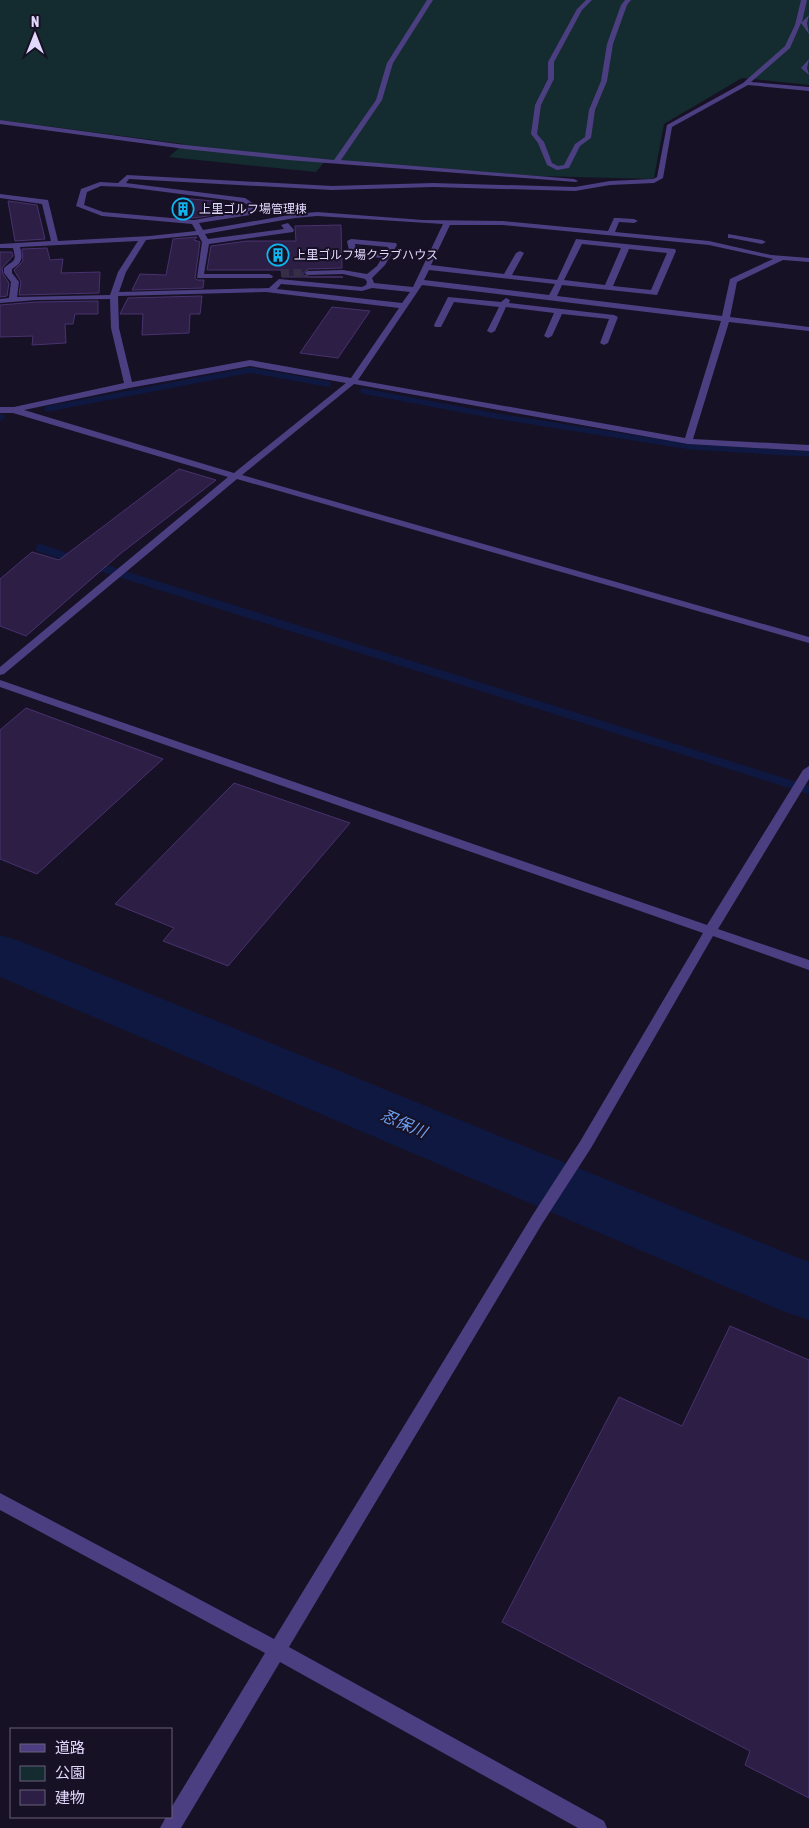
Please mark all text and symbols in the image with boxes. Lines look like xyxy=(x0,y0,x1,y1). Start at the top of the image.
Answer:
north arrow xyxy=(10,10,60,60)
text: N xyxy=(31,14,39,30)
building icon: 上里ゴルフ場管理棟 xyxy=(171,197,195,221)
place label: 上里ゴルフ場管理棟 xyxy=(199,202,307,216)
building icon: 上里ゴルフ場クラブハウス xyxy=(266,243,290,267)
place label: 上里ゴルフ場クラブハウス xyxy=(294,248,438,262)
water label: 忍保川 xyxy=(378,1105,431,1141)
legend xyxy=(10,1728,172,1818)
text: 道路 xyxy=(55,1739,85,1756)
text: 公園 xyxy=(55,1764,85,1781)
text: 建物 xyxy=(55,1789,85,1806)

